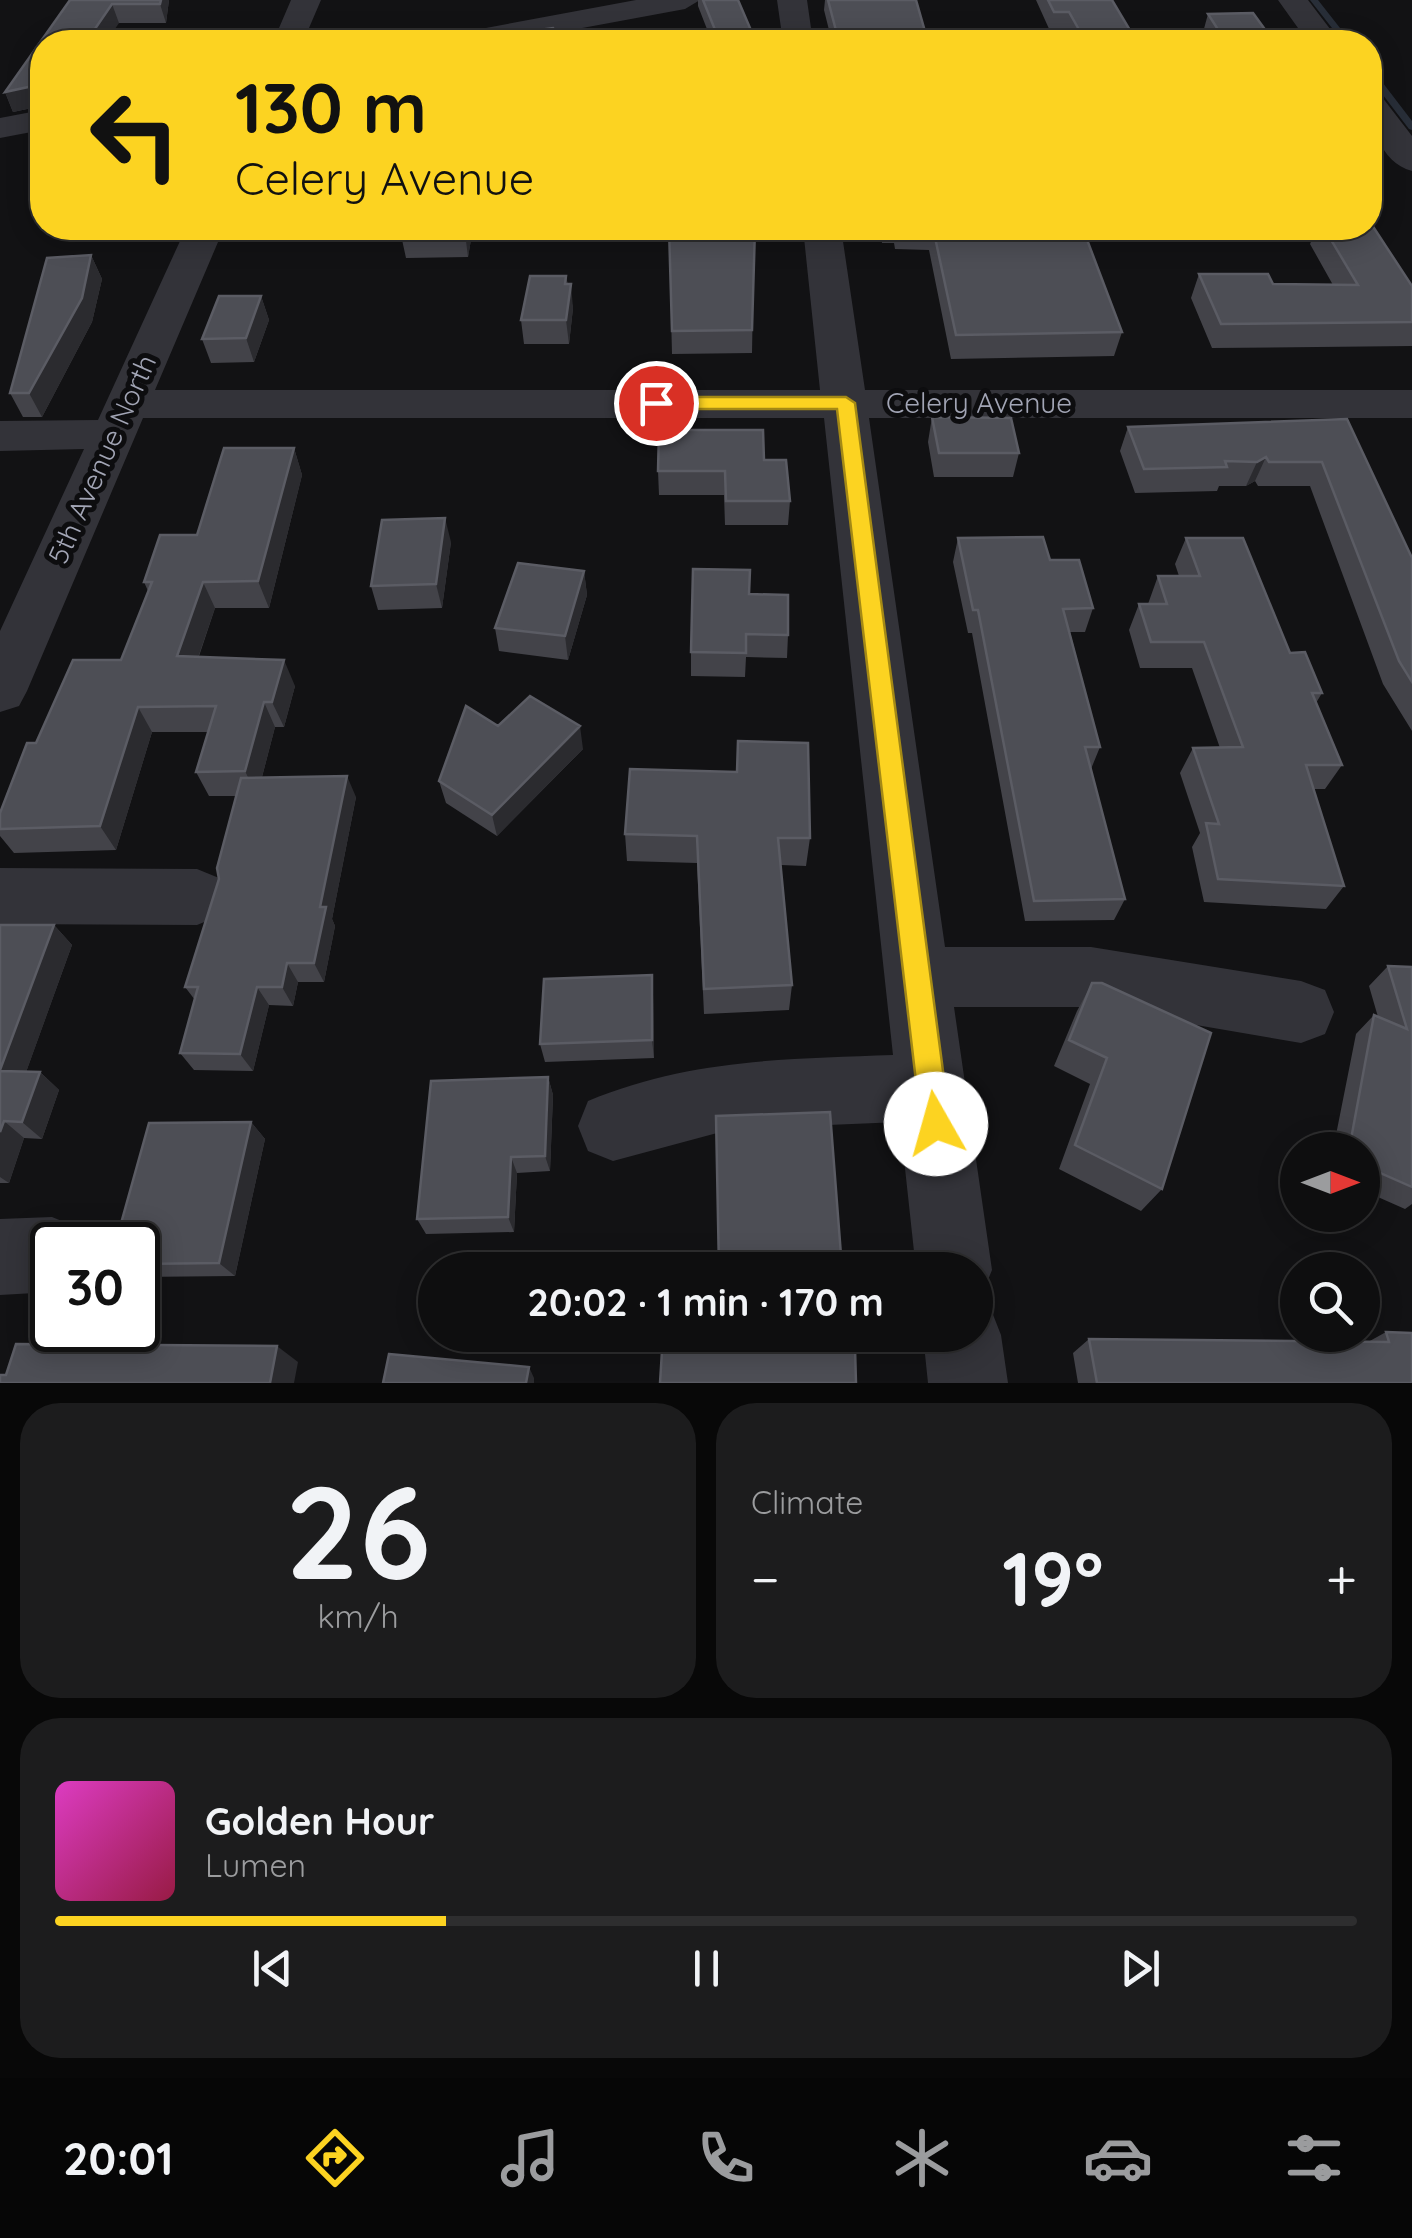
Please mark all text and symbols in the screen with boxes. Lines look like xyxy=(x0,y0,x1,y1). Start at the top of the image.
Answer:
text: 130 m xyxy=(235,63,427,151)
icon: left xyxy=(70,70,200,200)
text: Celery Avenue xyxy=(235,150,534,206)
street label: 5th Avenue North xyxy=(40,349,163,569)
pin xyxy=(614,361,699,446)
icon: arrive xyxy=(629,376,684,431)
street label: Celery Avenue xyxy=(886,385,1072,420)
position arrow xyxy=(884,1072,988,1176)
north arrow xyxy=(1280,1132,1380,1232)
map controls xyxy=(1280,1132,1380,1352)
speed limit sign: 30 xyxy=(30,1222,160,1352)
button: search xyxy=(1280,1252,1380,1352)
text: 20:02 · 1 min · 170 m xyxy=(527,1278,884,1326)
text: 26 xyxy=(285,1449,431,1612)
text: Climate xyxy=(751,1482,863,1522)
text: 19° xyxy=(1002,1531,1103,1625)
text: − xyxy=(751,1544,780,1613)
text: + xyxy=(1326,1544,1357,1613)
text: km/h xyxy=(317,1596,399,1636)
text: Golden Hour xyxy=(205,1797,434,1845)
text: Lumen xyxy=(205,1845,306,1885)
icon: previous xyxy=(245,1941,300,1996)
icon: pause xyxy=(679,1941,734,1996)
icon: next xyxy=(1113,1941,1168,1996)
icon: directions xyxy=(300,2123,370,2193)
icon: music xyxy=(495,2123,565,2193)
icon: phone xyxy=(691,2123,761,2193)
icon: climate xyxy=(887,2123,957,2193)
icon: car xyxy=(1083,2123,1153,2193)
icon: filters xyxy=(1279,2123,1349,2193)
text: 20:01 xyxy=(63,2130,174,2186)

